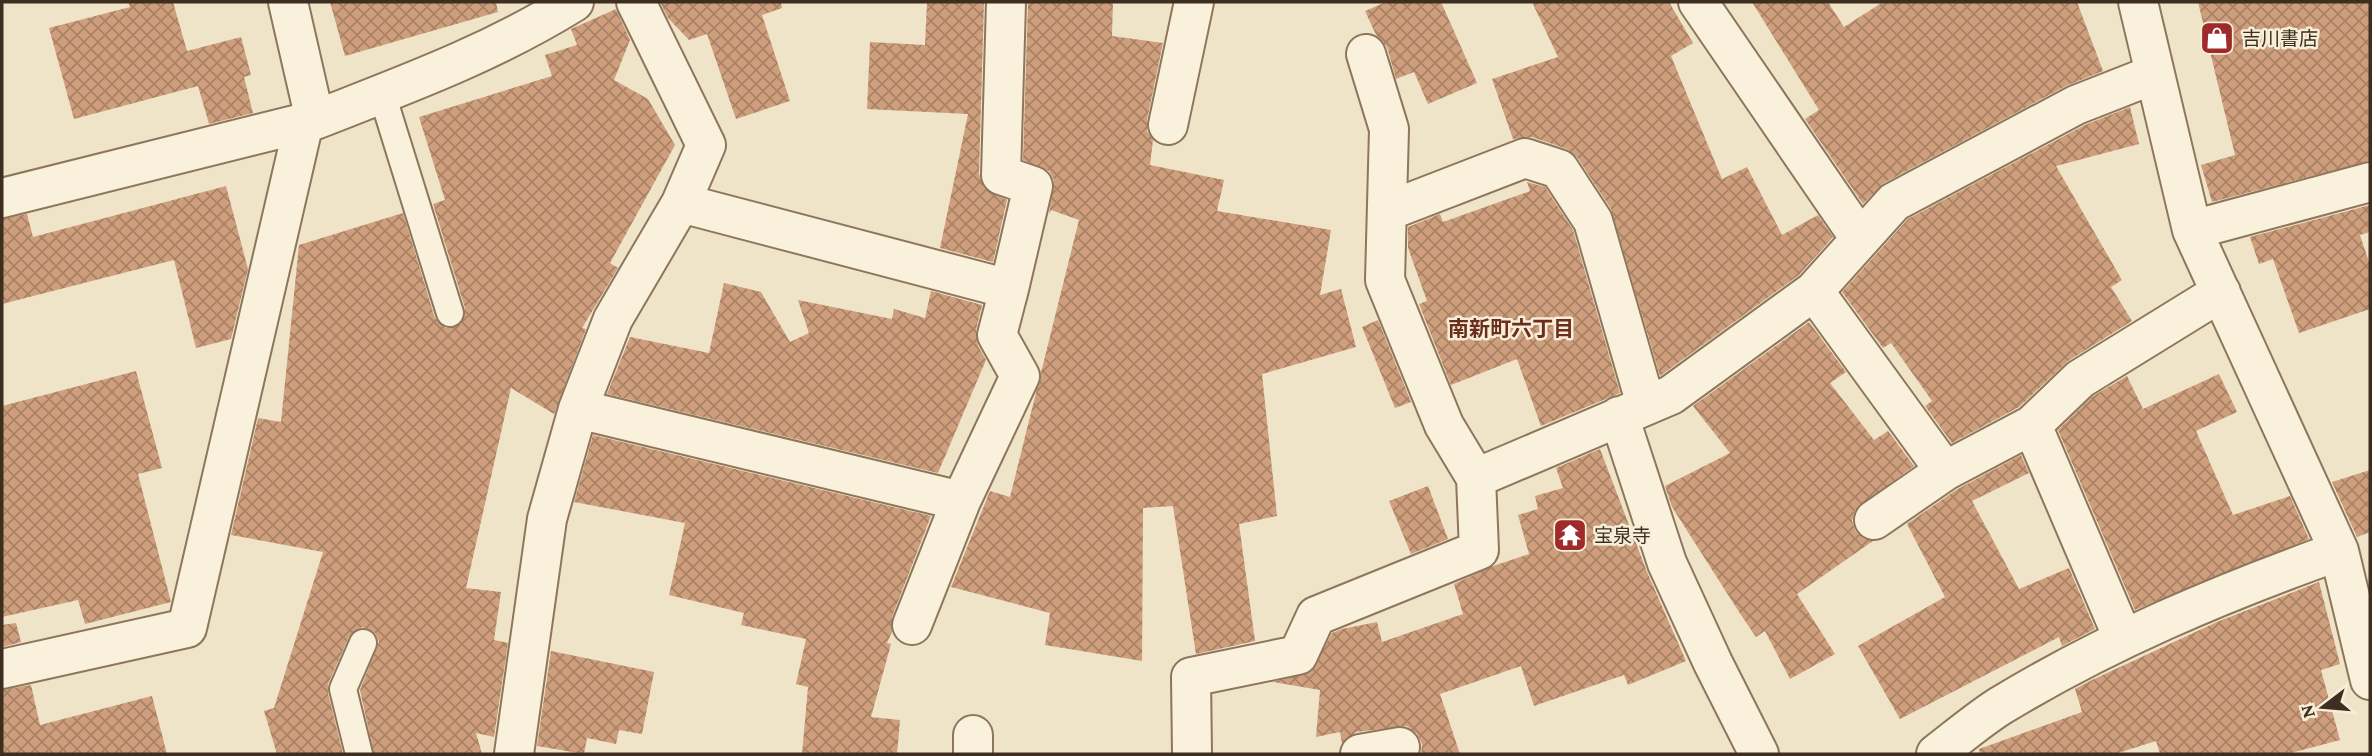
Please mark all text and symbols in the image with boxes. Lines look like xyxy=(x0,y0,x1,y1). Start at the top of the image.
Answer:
shop icon: 吉川書店 xyxy=(2198,19,2236,57)
place label: 吉川書店 xyxy=(2242,28,2318,49)
district label: 南新町六丁目 xyxy=(1448,317,1574,341)
temple icon: 宝泉寺 xyxy=(1551,516,1589,554)
place label: 宝泉寺 xyxy=(1594,525,1651,546)
north arrow xyxy=(2288,672,2358,742)
text: N xyxy=(2295,702,2319,721)

